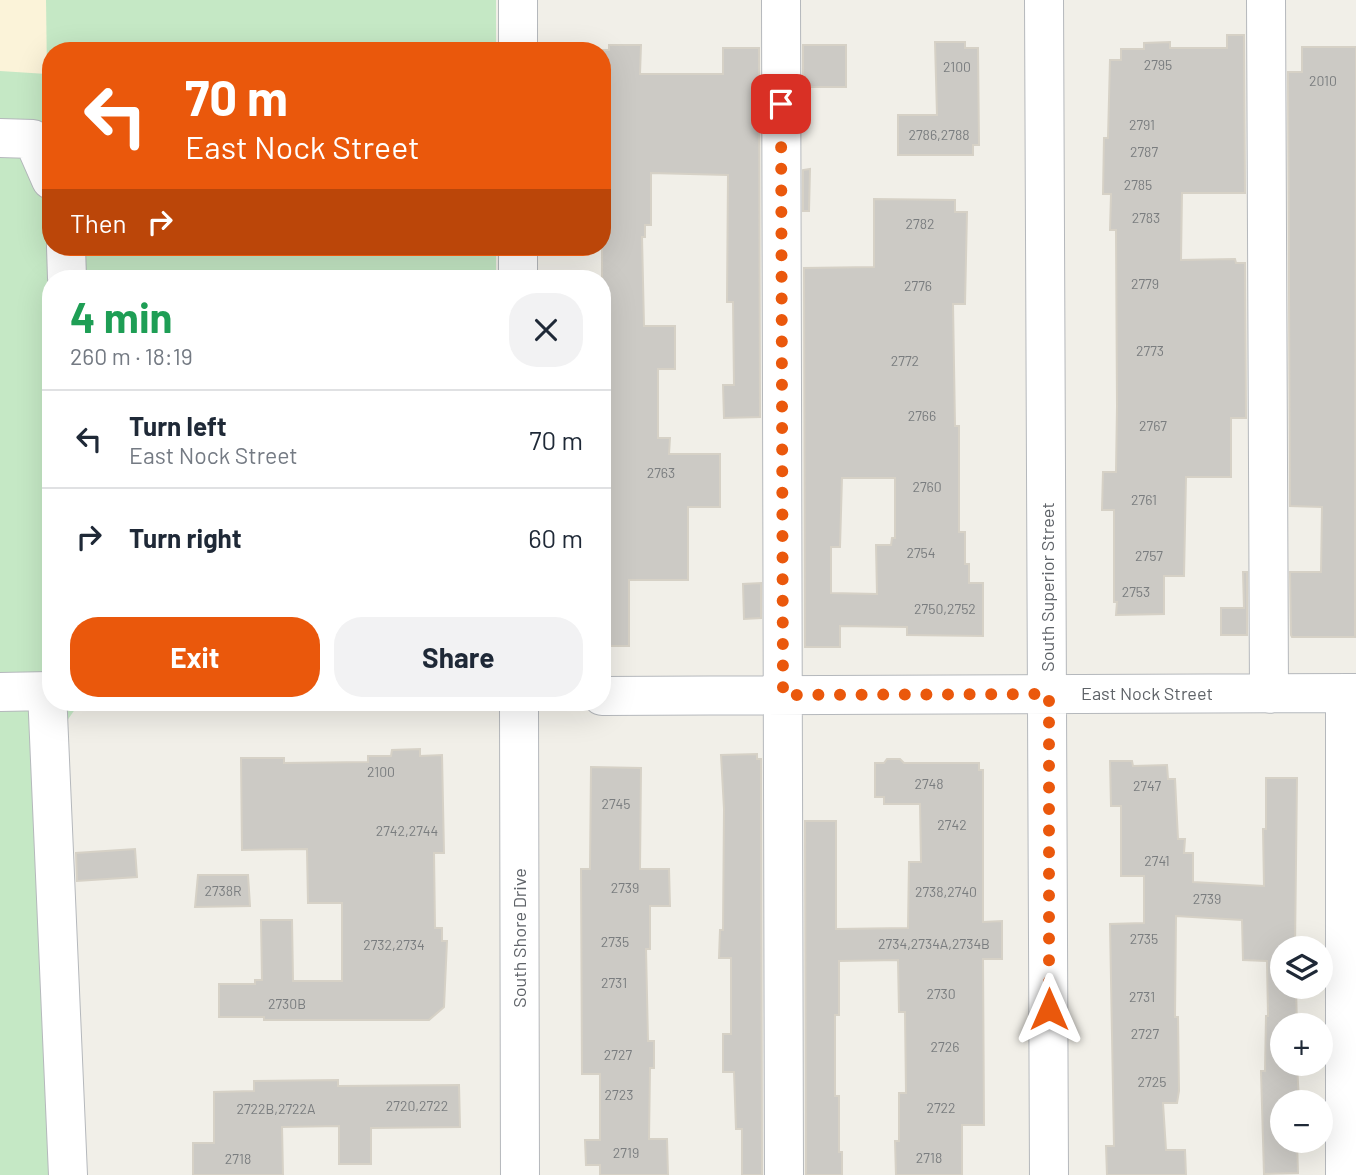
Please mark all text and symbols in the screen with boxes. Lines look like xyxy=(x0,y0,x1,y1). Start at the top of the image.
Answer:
house number: 2795 xyxy=(1144,56,1172,73)
house number: 2100 xyxy=(943,58,971,75)
text: 70 m xyxy=(185,67,288,126)
icon: left xyxy=(70,70,161,161)
house number: 2010 xyxy=(1309,72,1337,89)
pin xyxy=(751,74,811,134)
icon: arrive xyxy=(762,85,800,123)
house number: 2791 xyxy=(1129,116,1155,133)
house number: 2786,2788 xyxy=(908,126,970,143)
text: East Nock Street xyxy=(185,127,420,165)
house number: 2787 xyxy=(1130,143,1158,160)
house number: 2785 xyxy=(1124,176,1152,193)
icon: right xyxy=(141,203,179,241)
text: Then xyxy=(70,207,127,238)
house number: 2783 xyxy=(1132,209,1160,226)
house number: 2782 xyxy=(906,215,934,232)
house number: 2779 xyxy=(1131,275,1159,292)
house number: 2776 xyxy=(904,277,932,294)
text: 4 min xyxy=(70,291,173,341)
button: close xyxy=(509,293,583,367)
text: 260 m · 18:19 xyxy=(70,342,193,370)
house number: 2773 xyxy=(1136,342,1164,359)
house number: 2772 xyxy=(891,352,919,369)
house number: 2766 xyxy=(908,407,936,424)
text: Turn left xyxy=(129,410,227,441)
house number: 2767 xyxy=(1139,417,1167,434)
icon: left xyxy=(70,420,108,458)
text: 70 m xyxy=(529,424,583,455)
text: East Nock Street xyxy=(129,441,298,469)
house number: 2763 xyxy=(647,464,675,481)
house number: 2760 xyxy=(912,478,942,495)
house number: 2761 xyxy=(1131,491,1157,508)
street label: South Superior Street xyxy=(1036,502,1058,672)
icon: right xyxy=(70,518,108,556)
text: Turn right xyxy=(129,522,242,553)
text: 60 m xyxy=(528,522,583,553)
house number: 2754 xyxy=(906,544,936,561)
house number: 2757 xyxy=(1135,547,1163,564)
house number: 2753 xyxy=(1122,583,1150,600)
house number: 2750,2752 xyxy=(914,600,976,617)
button: Exit xyxy=(70,617,320,697)
button: Share xyxy=(334,617,583,697)
street label: East Nock Street xyxy=(1081,682,1213,704)
house number: 2100 xyxy=(367,763,395,780)
house number: 2748 xyxy=(914,775,944,792)
house number: 2747 xyxy=(1133,777,1161,794)
house number: 2745 xyxy=(601,795,631,812)
house number: 2742 xyxy=(937,816,967,833)
house number: 2742,2744 xyxy=(376,822,438,839)
house number: 2741 xyxy=(1144,852,1170,869)
street label: South Shore Drive xyxy=(508,868,530,1008)
house number: 2739 xyxy=(611,879,639,896)
house number: 2738R xyxy=(204,882,242,899)
house number: 2738,2740 xyxy=(915,883,977,900)
house number: 2739 xyxy=(1193,890,1221,907)
house number: 2735 xyxy=(1130,930,1158,947)
house number: 2735 xyxy=(601,933,629,950)
house number: 2734,2734A,2734B xyxy=(878,935,990,952)
house number: 2732,2734 xyxy=(363,936,425,953)
map controls xyxy=(1270,936,1333,1153)
button: layers xyxy=(1270,936,1333,999)
position arrow xyxy=(1012,972,1086,1046)
house number: 2731 xyxy=(601,974,627,991)
house number: 2730 xyxy=(926,985,956,1002)
house number: 2731 xyxy=(1129,988,1155,1005)
house number: 2730B xyxy=(268,995,306,1012)
button: + xyxy=(1270,1013,1333,1076)
house number: 2727 xyxy=(1131,1025,1159,1042)
house number: 2726 xyxy=(931,1038,959,1055)
house number: 2727 xyxy=(604,1046,632,1063)
house number: 2725 xyxy=(1138,1073,1166,1090)
house number: 2723 xyxy=(605,1086,633,1103)
button: − xyxy=(1270,1090,1333,1153)
house number: 2720,2722 xyxy=(386,1097,448,1114)
house number: 2722 xyxy=(926,1099,956,1116)
house number: 2722B,2722A xyxy=(236,1100,316,1117)
house number: 2719 xyxy=(613,1144,639,1161)
house number: 2718 xyxy=(916,1149,942,1166)
house number: 2718 xyxy=(225,1150,251,1167)

